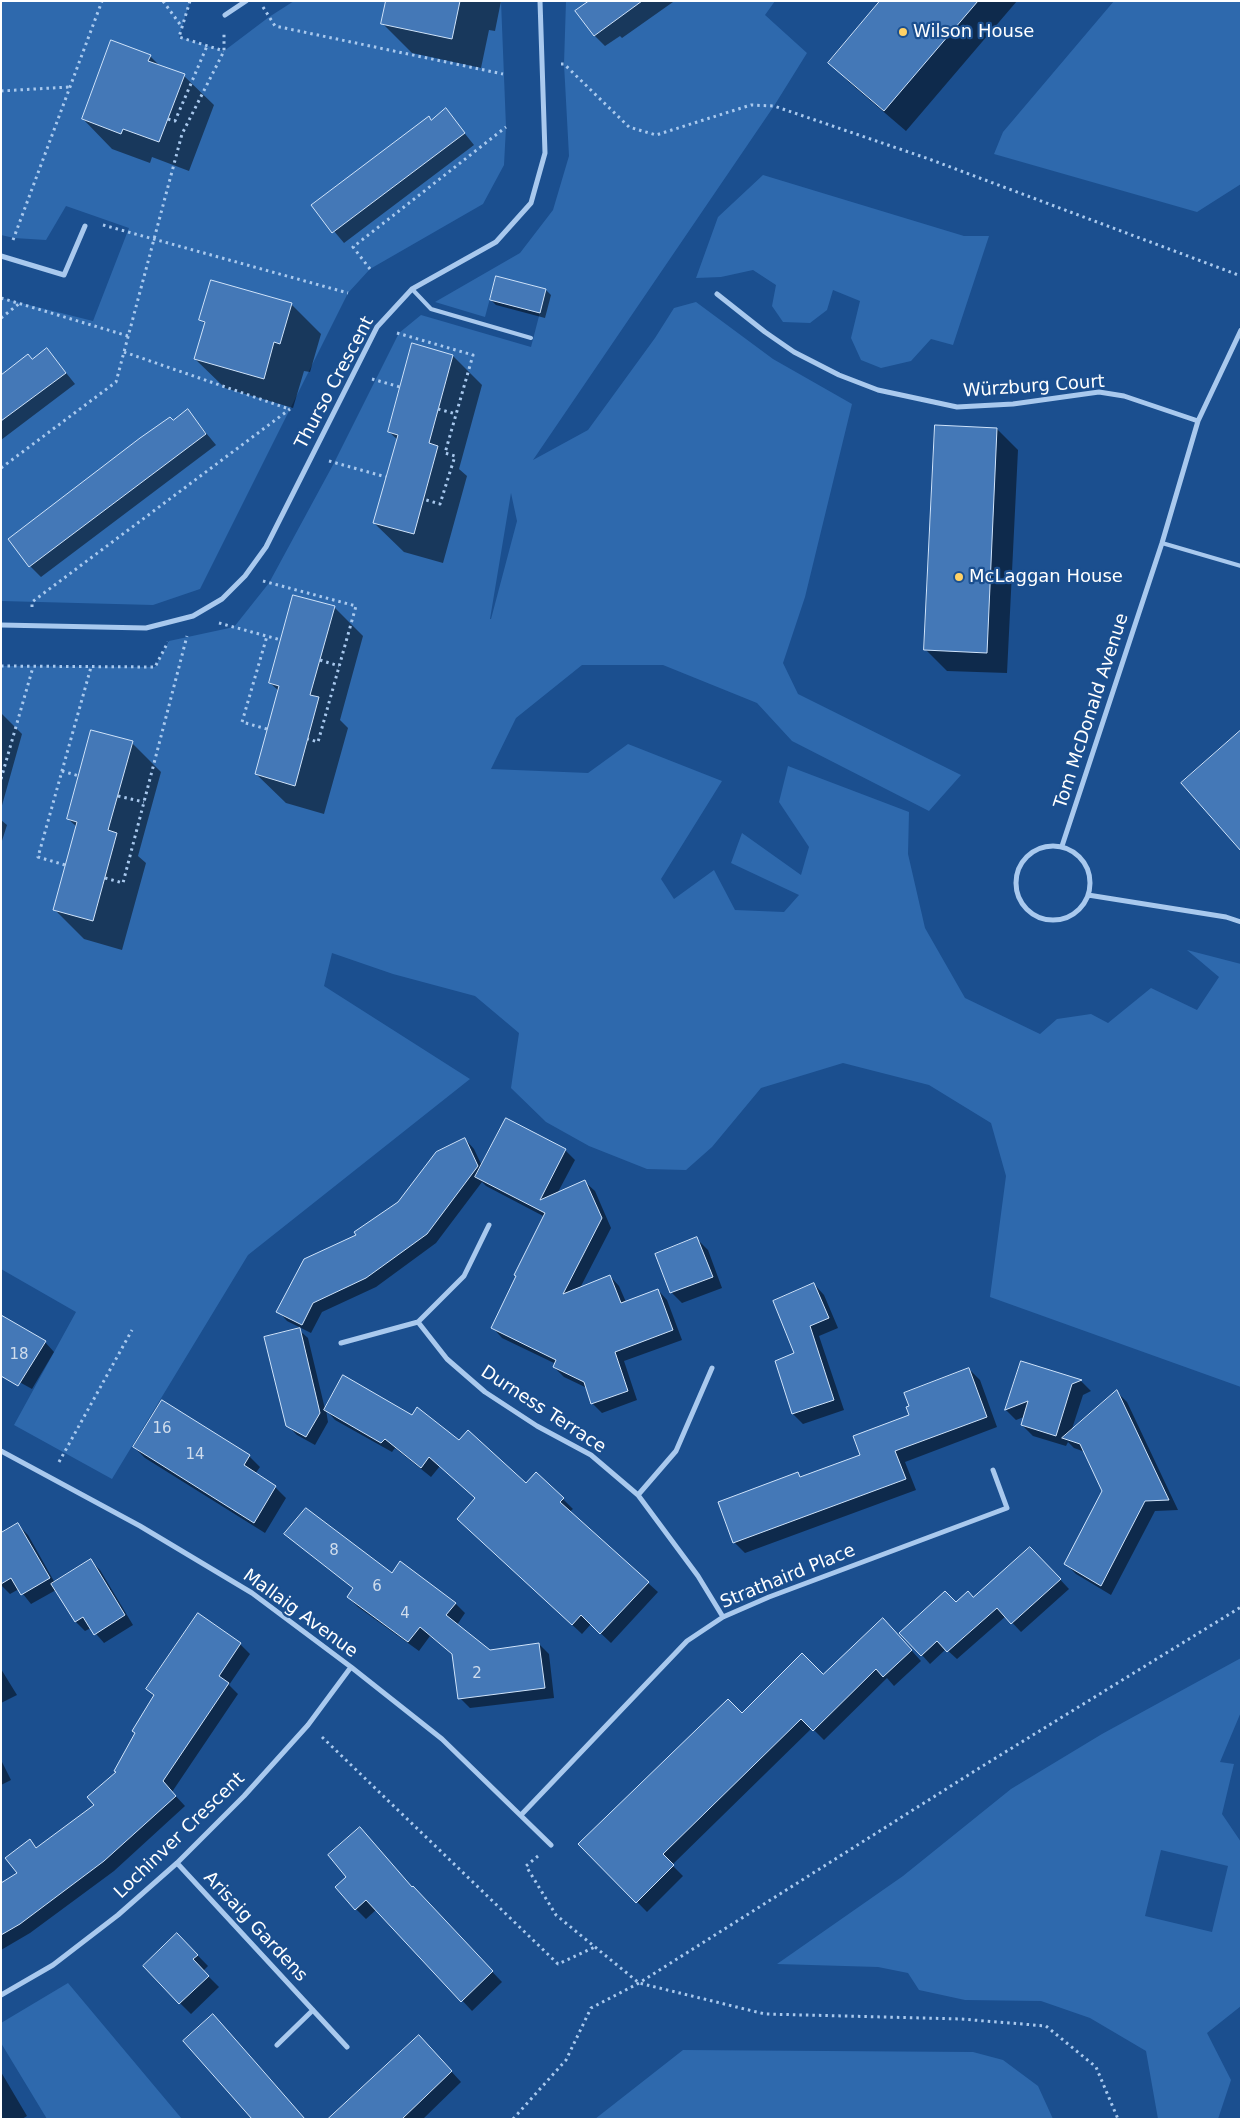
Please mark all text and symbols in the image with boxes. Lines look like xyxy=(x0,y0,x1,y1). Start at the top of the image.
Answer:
place label: Wilson House xyxy=(913,21,1034,43)
marker: Wilson House xyxy=(897,26,909,38)
street label: Thurso Crescent xyxy=(291,313,379,453)
street label: Würzburg Court xyxy=(962,371,1106,403)
place label: McLaggan House xyxy=(969,566,1123,588)
marker: McLaggan House xyxy=(953,571,965,583)
street label: Tom McDonald Avenue xyxy=(1050,611,1134,811)
house number: 18 xyxy=(9,1346,29,1364)
street label: Durness Terrace xyxy=(476,1362,610,1458)
house number: 16 xyxy=(152,1420,172,1438)
house number: 14 xyxy=(185,1446,205,1464)
street label: Strathaird Place xyxy=(717,1540,859,1614)
house number: 8 xyxy=(329,1542,339,1560)
street label: Mallaig Avenue xyxy=(238,1565,362,1663)
house number: 6 xyxy=(372,1578,382,1596)
house number: 4 xyxy=(400,1605,410,1623)
house number: 2 xyxy=(472,1665,482,1683)
street label: Lochinver Crescent xyxy=(110,1768,250,1904)
street label: Arisaig Gardens xyxy=(198,1867,312,1987)

